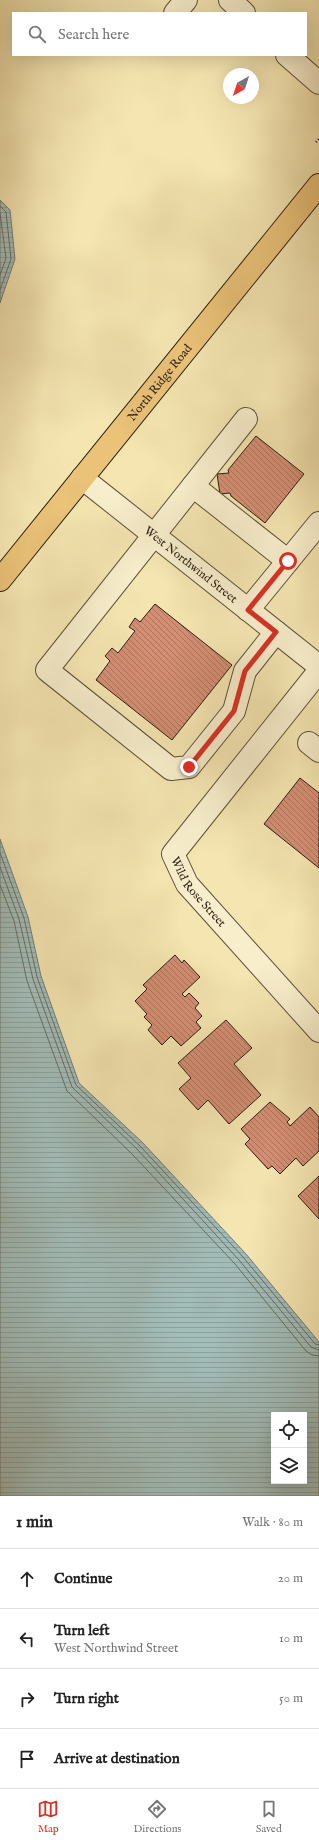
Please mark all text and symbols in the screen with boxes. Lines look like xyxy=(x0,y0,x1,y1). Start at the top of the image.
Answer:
search box xyxy=(12,12,307,56)
icon: search xyxy=(26,23,48,45)
text: Search here xyxy=(58,25,129,44)
north arrow xyxy=(223,68,259,104)
street label: North Ridge Road xyxy=(124,341,196,424)
street label: West Northwind Street xyxy=(141,523,240,606)
route start xyxy=(279,552,297,570)
route end xyxy=(180,758,198,776)
street label: Wild Rose Street xyxy=(167,854,229,930)
map controls xyxy=(271,1412,307,1484)
button: locate xyxy=(271,1412,307,1448)
button: layers xyxy=(271,1448,307,1484)
text: 1 min xyxy=(16,1512,53,1533)
text: Walk · 80 m xyxy=(242,1514,303,1531)
icon: ahead xyxy=(16,1568,38,1590)
text: Continue xyxy=(54,1569,112,1588)
text: 20 m xyxy=(278,1570,303,1587)
text: Turn left xyxy=(54,1621,110,1640)
icon: left xyxy=(16,1628,38,1650)
text: 10 m xyxy=(279,1630,303,1647)
text: West Northwind Street xyxy=(54,1640,178,1657)
icon: right xyxy=(16,1688,38,1710)
text: Turn right xyxy=(54,1689,119,1708)
text: 50 m xyxy=(279,1690,303,1707)
icon: arrive xyxy=(16,1748,38,1770)
text: Arrive at destination xyxy=(54,1749,180,1768)
tab: Map xyxy=(37,1798,59,1836)
tab: Directions xyxy=(134,1798,181,1836)
tab: Saved xyxy=(256,1798,282,1836)

